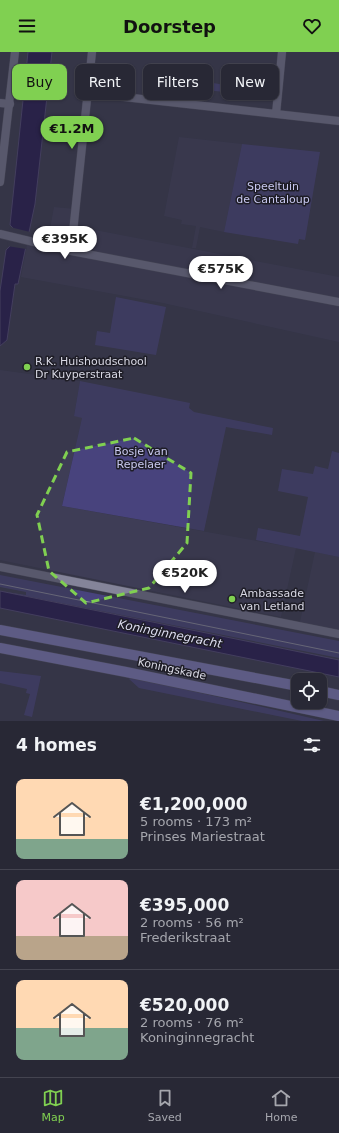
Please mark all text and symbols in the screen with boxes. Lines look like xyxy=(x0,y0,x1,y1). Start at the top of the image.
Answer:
icon: menu xyxy=(16,15,38,37)
icon: heart xyxy=(301,15,323,37)
text: Doorstep xyxy=(123,16,216,37)
chip: Buy xyxy=(12,64,67,100)
chip: Rent xyxy=(75,64,135,100)
chip: Filters xyxy=(143,64,213,100)
chip: New xyxy=(221,64,279,100)
pin: €1.2M xyxy=(44,116,100,150)
text: €1.2M xyxy=(49,121,95,136)
park label: Speeltuin de Cantaloup xyxy=(236,180,310,206)
pin: €395K xyxy=(37,226,93,260)
text: €395K xyxy=(42,231,88,246)
pin: €575K xyxy=(193,256,249,290)
text: €575K xyxy=(198,261,244,276)
place label: R.K. Huishoudschool Dr Kuyperstraat xyxy=(35,355,147,381)
marker: R.K. Huishoudschool Dr Kuyperstraat xyxy=(22,362,32,372)
park label: Bosje van Repelaer xyxy=(114,445,168,471)
pin: €520K xyxy=(157,560,213,594)
text: €520K xyxy=(162,565,208,580)
place label: Ambassade van Letland xyxy=(240,587,305,613)
marker: Ambassade van Letland xyxy=(227,594,237,604)
water label: Koninginnegracht xyxy=(117,617,224,651)
street label: Koningskade xyxy=(137,655,208,683)
map controls xyxy=(291,673,327,709)
button: locate xyxy=(291,673,327,709)
icon: filters xyxy=(301,734,323,756)
text: 4 homes xyxy=(16,735,97,755)
text: €1,200,000 xyxy=(140,794,248,814)
icon: home xyxy=(48,795,96,843)
text: 5 rooms · 173 m² xyxy=(140,814,252,829)
text: Prinses Mariestraat xyxy=(140,829,265,844)
text: €395,000 xyxy=(140,895,229,915)
icon: home xyxy=(48,896,96,944)
text: 2 rooms · 56 m² xyxy=(140,915,244,930)
text: Frederikstraat xyxy=(140,930,231,945)
text: €520,000 xyxy=(140,995,229,1015)
icon: home xyxy=(48,996,96,1044)
text: 2 rooms · 76 m² xyxy=(140,1015,244,1030)
text: Koninginnegracht xyxy=(140,1030,254,1045)
tab: Map xyxy=(42,1087,65,1124)
tab: Saved xyxy=(148,1087,182,1124)
tab: Home xyxy=(265,1087,297,1124)

